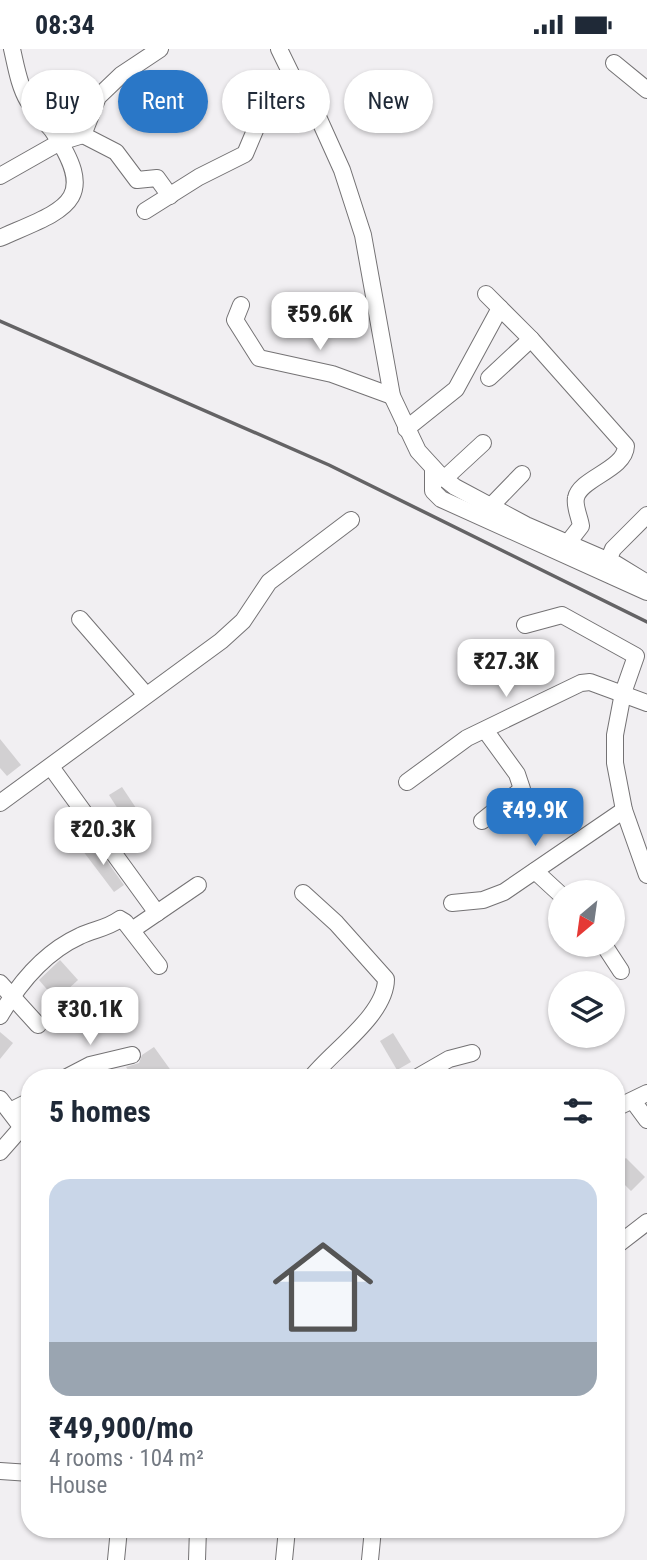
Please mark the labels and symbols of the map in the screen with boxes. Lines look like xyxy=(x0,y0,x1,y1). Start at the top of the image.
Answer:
pin: ₹59.6K xyxy=(263,293,377,352)
pin: ₹27.3K xyxy=(449,639,563,699)
pin: ₹49.9K xyxy=(478,789,592,848)
pin: ₹20.3K xyxy=(46,807,160,867)
north arrow xyxy=(548,880,625,957)
pin: ₹30.1K xyxy=(33,988,147,1047)

